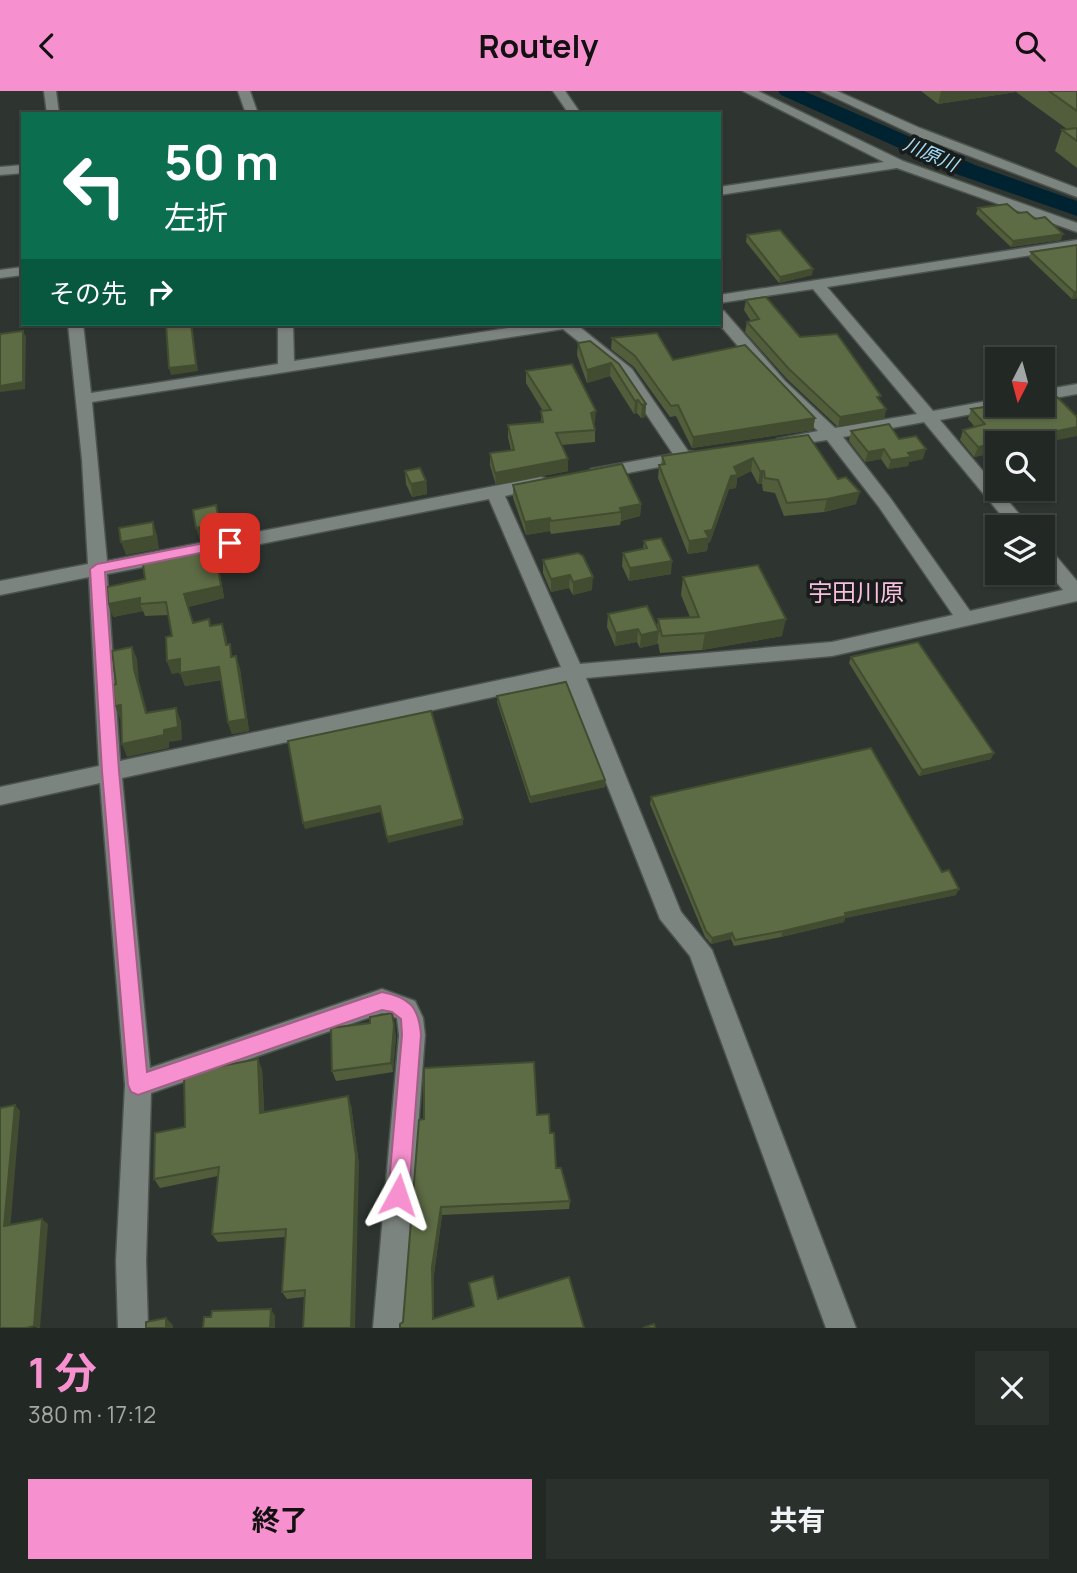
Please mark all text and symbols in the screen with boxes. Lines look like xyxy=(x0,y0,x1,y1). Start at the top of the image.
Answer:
text: Routely xyxy=(478,24,599,68)
icon: back xyxy=(28,27,66,65)
icon: search xyxy=(1011,27,1049,65)
text: 50 m xyxy=(164,128,279,195)
water label: 川原川 xyxy=(900,131,964,178)
icon: left xyxy=(49,140,140,231)
text: 左折 xyxy=(164,195,228,239)
icon: right xyxy=(141,273,179,311)
text: その先 xyxy=(49,275,127,311)
north arrow xyxy=(985,347,1055,417)
map controls xyxy=(985,347,1055,585)
button: search xyxy=(985,431,1055,501)
pin xyxy=(200,513,260,573)
button: layers xyxy=(985,515,1055,585)
icon: arrive xyxy=(211,524,249,562)
district label: 宇田川原 xyxy=(808,575,904,608)
position arrow xyxy=(361,1158,435,1232)
text: 1 分 xyxy=(28,1343,97,1401)
button: close xyxy=(975,1351,1049,1425)
text: 380 m · 17:12 xyxy=(28,1398,156,1430)
button: 終了 xyxy=(28,1479,532,1559)
button: 共有 xyxy=(546,1479,1049,1559)

